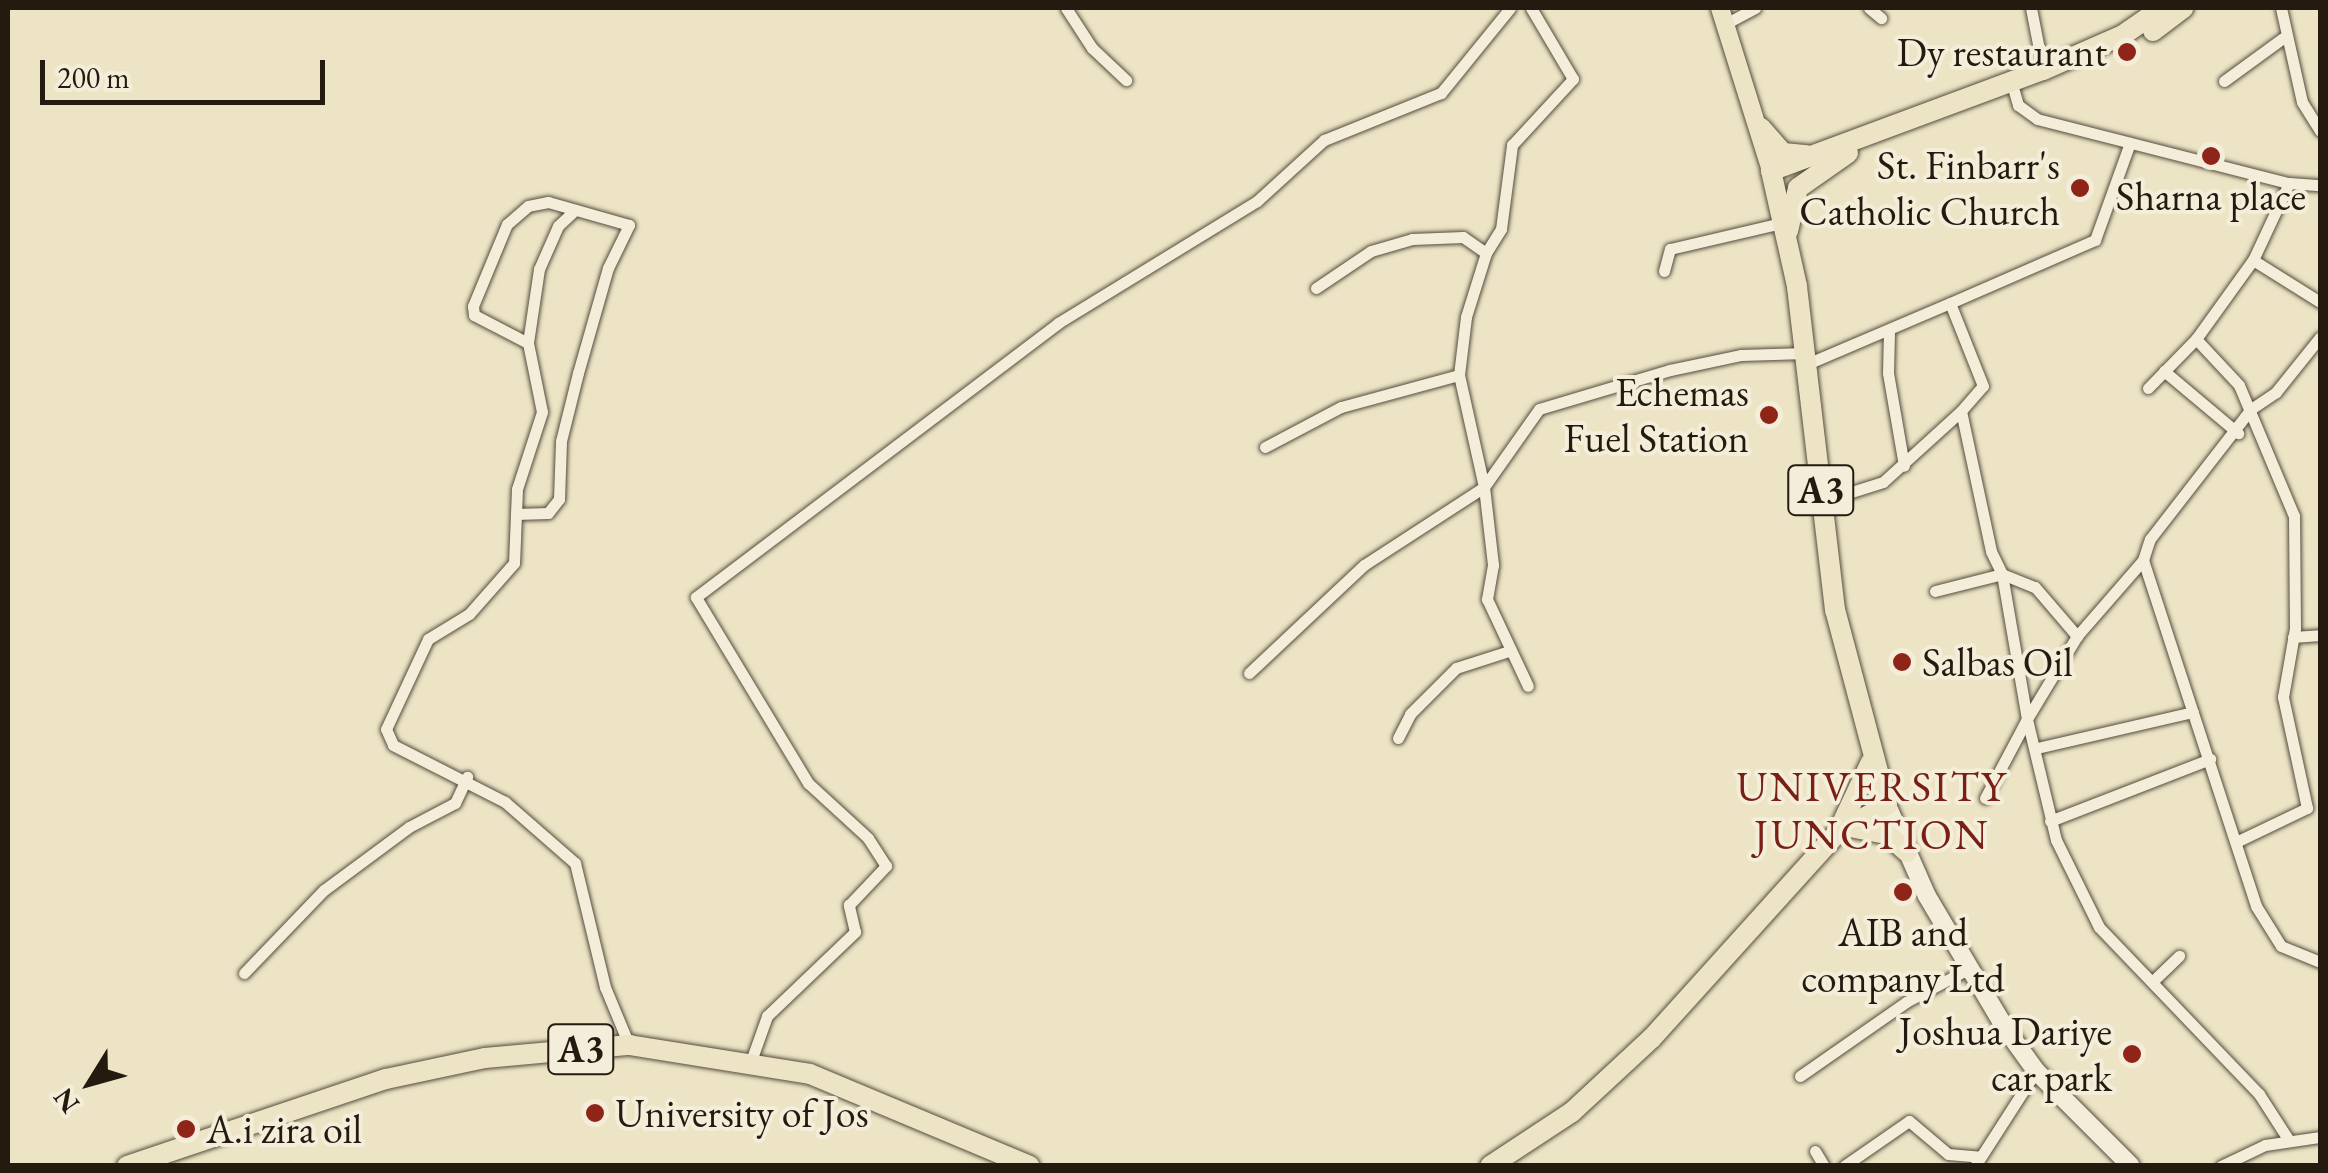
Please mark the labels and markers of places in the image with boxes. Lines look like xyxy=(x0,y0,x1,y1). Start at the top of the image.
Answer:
place label: Dy restaurant xyxy=(1897,28,2107,76)
marker: Dy restaurant xyxy=(2116,41,2138,63)
place label: St. Finbarr's Catholic Church xyxy=(1799,141,2060,235)
marker: Sharna place xyxy=(2200,145,2222,167)
place label: Sharna place xyxy=(2116,172,2306,220)
marker: St. Finbarr's Catholic Church xyxy=(2069,177,2091,199)
place label: Echemas Fuel Station xyxy=(1564,368,1749,462)
marker: Echemas Fuel Station xyxy=(1758,404,1780,426)
place label: Salbas Oil xyxy=(1922,638,2073,686)
marker: Salbas Oil xyxy=(1891,651,1913,673)
marker: AIB and company Ltd xyxy=(1892,881,1914,903)
place label: AIB and company Ltd xyxy=(1801,908,2005,1002)
place label: Joshua Dariye car park xyxy=(1899,1007,2112,1101)
marker: Joshua Dariye car park xyxy=(2121,1043,2143,1065)
place label: University of Jos xyxy=(615,1089,869,1137)
marker: University of Jos xyxy=(584,1102,606,1124)
place label: A.i zira oil xyxy=(206,1105,362,1153)
marker: A.i zira oil xyxy=(175,1118,197,1140)

